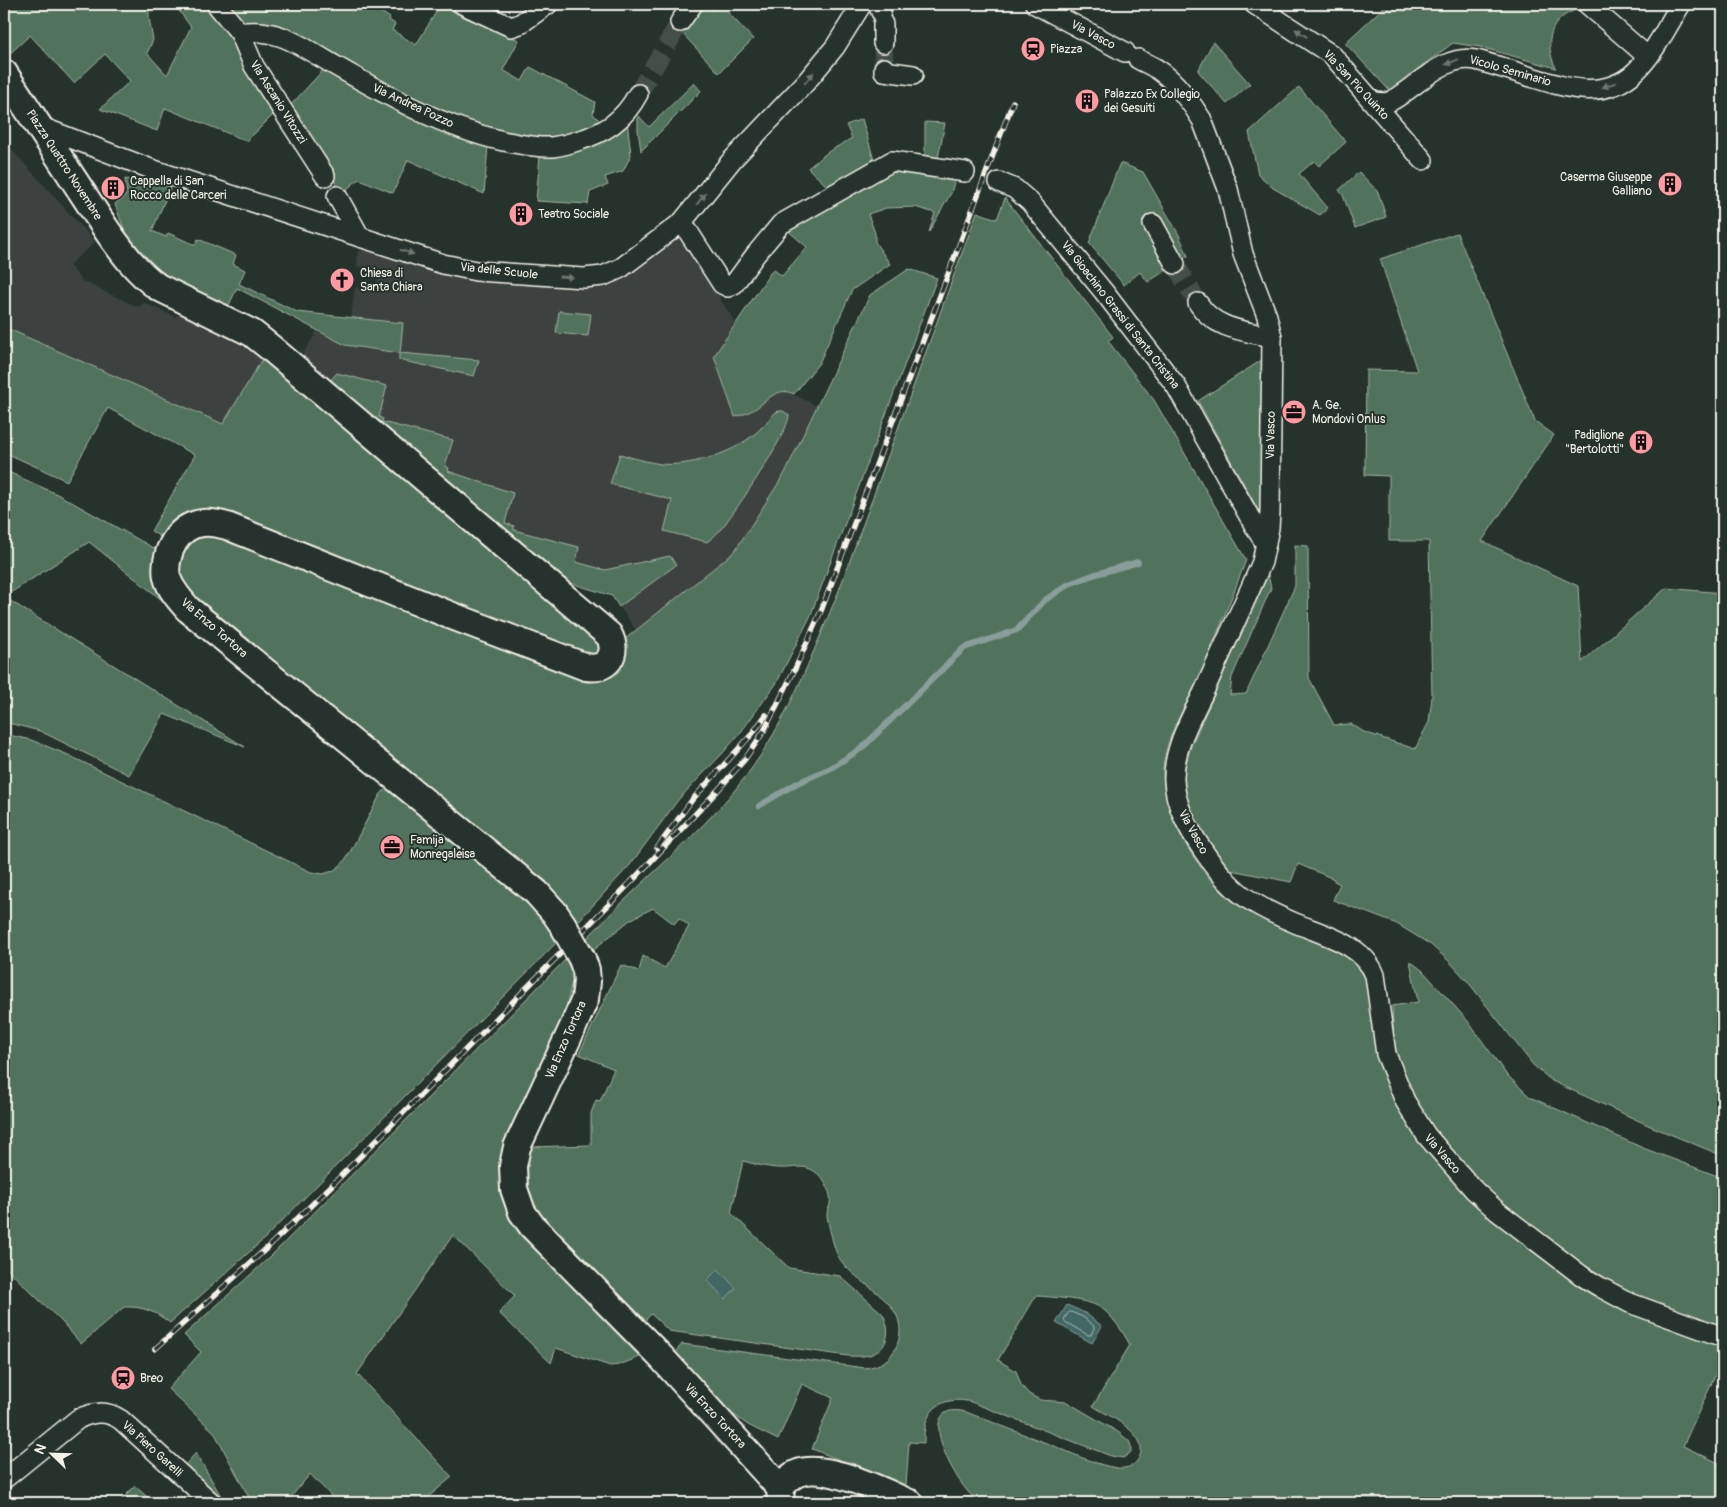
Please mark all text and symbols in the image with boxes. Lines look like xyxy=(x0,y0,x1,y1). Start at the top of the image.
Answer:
street label: Via Vasco xyxy=(1068,17,1118,53)
one-way arrow xyxy=(1294,28,1308,38)
station icon: Piazza xyxy=(1020,36,1046,62)
place label: Piazza xyxy=(1050,42,1083,57)
street label: Via San Pio Quinto xyxy=(1320,47,1393,124)
street label: Vicolo Seminario xyxy=(1467,52,1553,90)
street label: Via Ascanio Vitozzi xyxy=(246,58,310,146)
one-way arrow xyxy=(1445,59,1460,66)
one-way arrow xyxy=(803,72,814,84)
street label: Via Andrea Pozzo xyxy=(370,81,457,132)
one-way arrow xyxy=(1601,81,1616,89)
place label: Palazzo Ex Collegio dei Gesuiti xyxy=(1104,87,1201,116)
building icon: Palazzo Ex Collegio dei Gesuiti xyxy=(1074,88,1100,114)
street label: Piazza Quattro Novembre xyxy=(23,107,105,223)
place label: Caserma Giuseppe Galliano xyxy=(1560,170,1653,199)
building icon: Caserma Giuseppe Galliano xyxy=(1657,171,1683,197)
place label: Cappella di San Rocco delle Carceri xyxy=(130,174,226,203)
building icon: Cappella di San Rocco delle Carceri xyxy=(100,175,126,201)
one-way arrow xyxy=(695,193,706,206)
building icon: Teatro Sociale xyxy=(508,201,534,227)
place label: Teatro Sociale xyxy=(538,207,609,222)
street label: Via Gioachino Grassi di Santa Cristina xyxy=(1058,238,1183,392)
one-way arrow xyxy=(399,249,414,256)
street label: Via delle Scuole xyxy=(459,259,539,283)
place label: Chiesa di Santa Chiara xyxy=(360,266,423,295)
church icon: Chiesa di Santa Chiara xyxy=(329,267,355,293)
one-way arrow xyxy=(559,274,575,282)
place label: A. Ge. Mondovì Onlus xyxy=(1312,398,1386,427)
office icon: A. Ge. Mondovì Onlus xyxy=(1281,399,1307,425)
street label: Via Vasco xyxy=(1263,410,1279,459)
place label: Padiglione "Bertolotti" xyxy=(1565,428,1624,457)
building icon: Padiglione "Bertolotti" xyxy=(1628,429,1654,455)
street label: Via Enzo Tortora xyxy=(177,595,251,661)
street label: Via Vasco xyxy=(1175,807,1212,857)
place label: Famija Monregaleisa xyxy=(410,833,476,862)
office icon: Famija Monregaleisa xyxy=(379,834,405,860)
street label: Via Enzo Tortora xyxy=(542,998,590,1081)
street label: Via Vasco xyxy=(1421,1131,1464,1178)
station icon: Breo xyxy=(110,1365,136,1391)
place label: Breo xyxy=(140,1371,164,1386)
street label: Via Enzo Tortora xyxy=(681,1380,749,1452)
street label: Via Piero Garelli xyxy=(119,1418,185,1480)
north arrow xyxy=(28,1430,78,1480)
text: N xyxy=(31,1441,50,1457)

